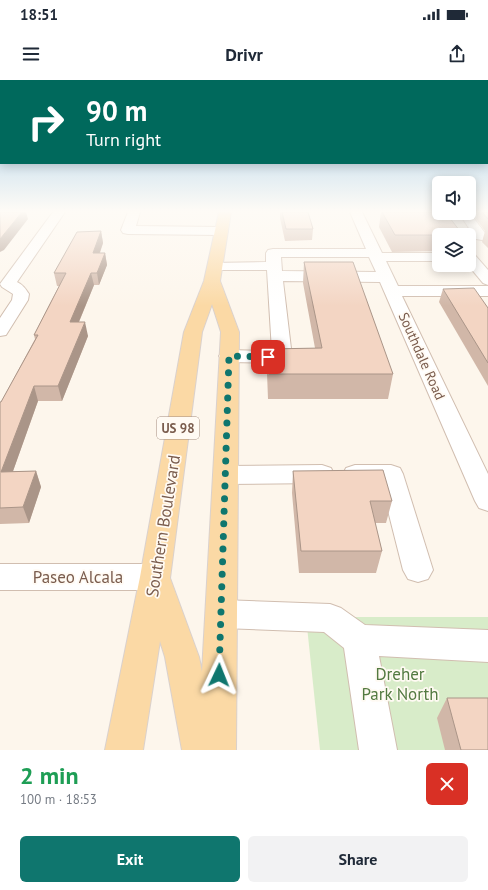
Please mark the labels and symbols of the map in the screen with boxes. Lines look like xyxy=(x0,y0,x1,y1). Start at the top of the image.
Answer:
street label: Southdale Road xyxy=(395,309,449,403)
pin xyxy=(251,340,285,374)
road number: US 98 xyxy=(157,417,199,439)
street label: Southern Boulevard xyxy=(141,453,185,599)
street label: Paseo Alcala xyxy=(33,566,123,588)
position arrow xyxy=(198,654,240,696)
park label: Dreher Park North xyxy=(361,663,439,705)

